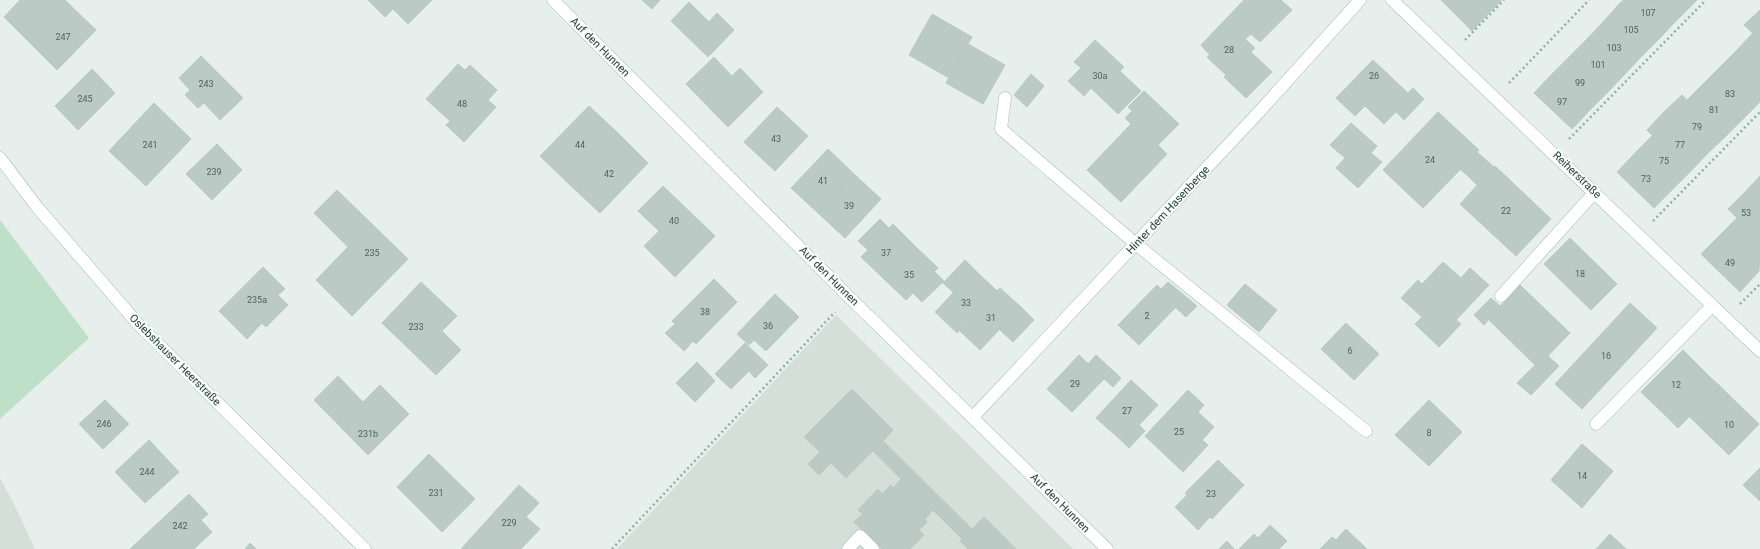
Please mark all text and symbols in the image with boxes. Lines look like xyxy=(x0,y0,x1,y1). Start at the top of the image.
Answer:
house number: 107 xyxy=(1640,8,1656,18)
street label: Auf den Hunnen xyxy=(568,15,632,79)
house number: 105 xyxy=(1623,25,1639,35)
house number: 247 xyxy=(55,32,71,42)
house number: 103 xyxy=(1606,43,1622,53)
house number: 28 xyxy=(1224,45,1234,55)
house number: 101 xyxy=(1590,60,1606,70)
house number: 30a xyxy=(1092,71,1108,81)
house number: 26 xyxy=(1369,71,1379,81)
house number: 99 xyxy=(1575,78,1585,88)
house number: 243 xyxy=(198,79,214,89)
house number: 83 xyxy=(1725,89,1735,99)
house number: 245 xyxy=(77,94,93,104)
house number: 97 xyxy=(1557,97,1567,107)
house number: 48 xyxy=(457,99,467,109)
house number: 81 xyxy=(1709,105,1719,115)
house number: 79 xyxy=(1692,122,1702,132)
house number: 43 xyxy=(771,134,781,144)
house number: 241 xyxy=(142,140,158,150)
house number: 44 xyxy=(575,140,585,150)
house number: 77 xyxy=(1675,140,1685,150)
street label: Reiherstraße xyxy=(1550,149,1604,201)
house number: 24 xyxy=(1425,155,1435,165)
house number: 75 xyxy=(1659,156,1669,166)
street label: Hinter dem Hasenberge xyxy=(1124,163,1212,257)
house number: 239 xyxy=(206,167,222,177)
house number: 42 xyxy=(604,169,614,179)
house number: 73 xyxy=(1641,174,1651,184)
house number: 41 xyxy=(818,176,828,186)
house number: 39 xyxy=(844,201,854,211)
house number: 22 xyxy=(1501,206,1511,216)
house number: 53 xyxy=(1741,208,1751,218)
house number: 40 xyxy=(669,216,679,226)
street label: Auf den Hunnen xyxy=(797,244,861,308)
house number: 235 xyxy=(364,248,380,258)
house number: 37 xyxy=(881,248,891,258)
house number: 49 xyxy=(1725,258,1735,268)
house number: 18 xyxy=(1575,269,1585,279)
house number: 35 xyxy=(904,270,914,280)
house number: 235a xyxy=(247,295,267,305)
house number: 33 xyxy=(961,298,971,308)
house number: 38 xyxy=(700,307,710,317)
house number: 2 xyxy=(1144,311,1150,321)
street label: Oslebshauser Heerstraße xyxy=(127,312,224,409)
house number: 31 xyxy=(986,313,996,323)
house number: 36 xyxy=(763,321,773,331)
house number: 233 xyxy=(408,322,424,332)
house number: 6 xyxy=(1347,346,1353,356)
house number: 16 xyxy=(1601,351,1611,361)
house number: 29 xyxy=(1070,379,1080,389)
house number: 12 xyxy=(1671,380,1681,390)
house number: 27 xyxy=(1122,406,1132,416)
house number: 246 xyxy=(96,419,112,429)
house number: 10 xyxy=(1724,420,1734,430)
house number: 25 xyxy=(1174,427,1184,437)
house number: 8 xyxy=(1426,428,1432,438)
house number: 231b xyxy=(358,429,378,439)
house number: 244 xyxy=(139,467,155,477)
street label: Auf den Hunnen xyxy=(1028,471,1092,535)
house number: 14 xyxy=(1577,471,1587,481)
house number: 231 xyxy=(428,488,444,498)
house number: 23 xyxy=(1206,489,1216,499)
house number: 229 xyxy=(501,518,517,528)
house number: 242 xyxy=(172,521,188,531)

